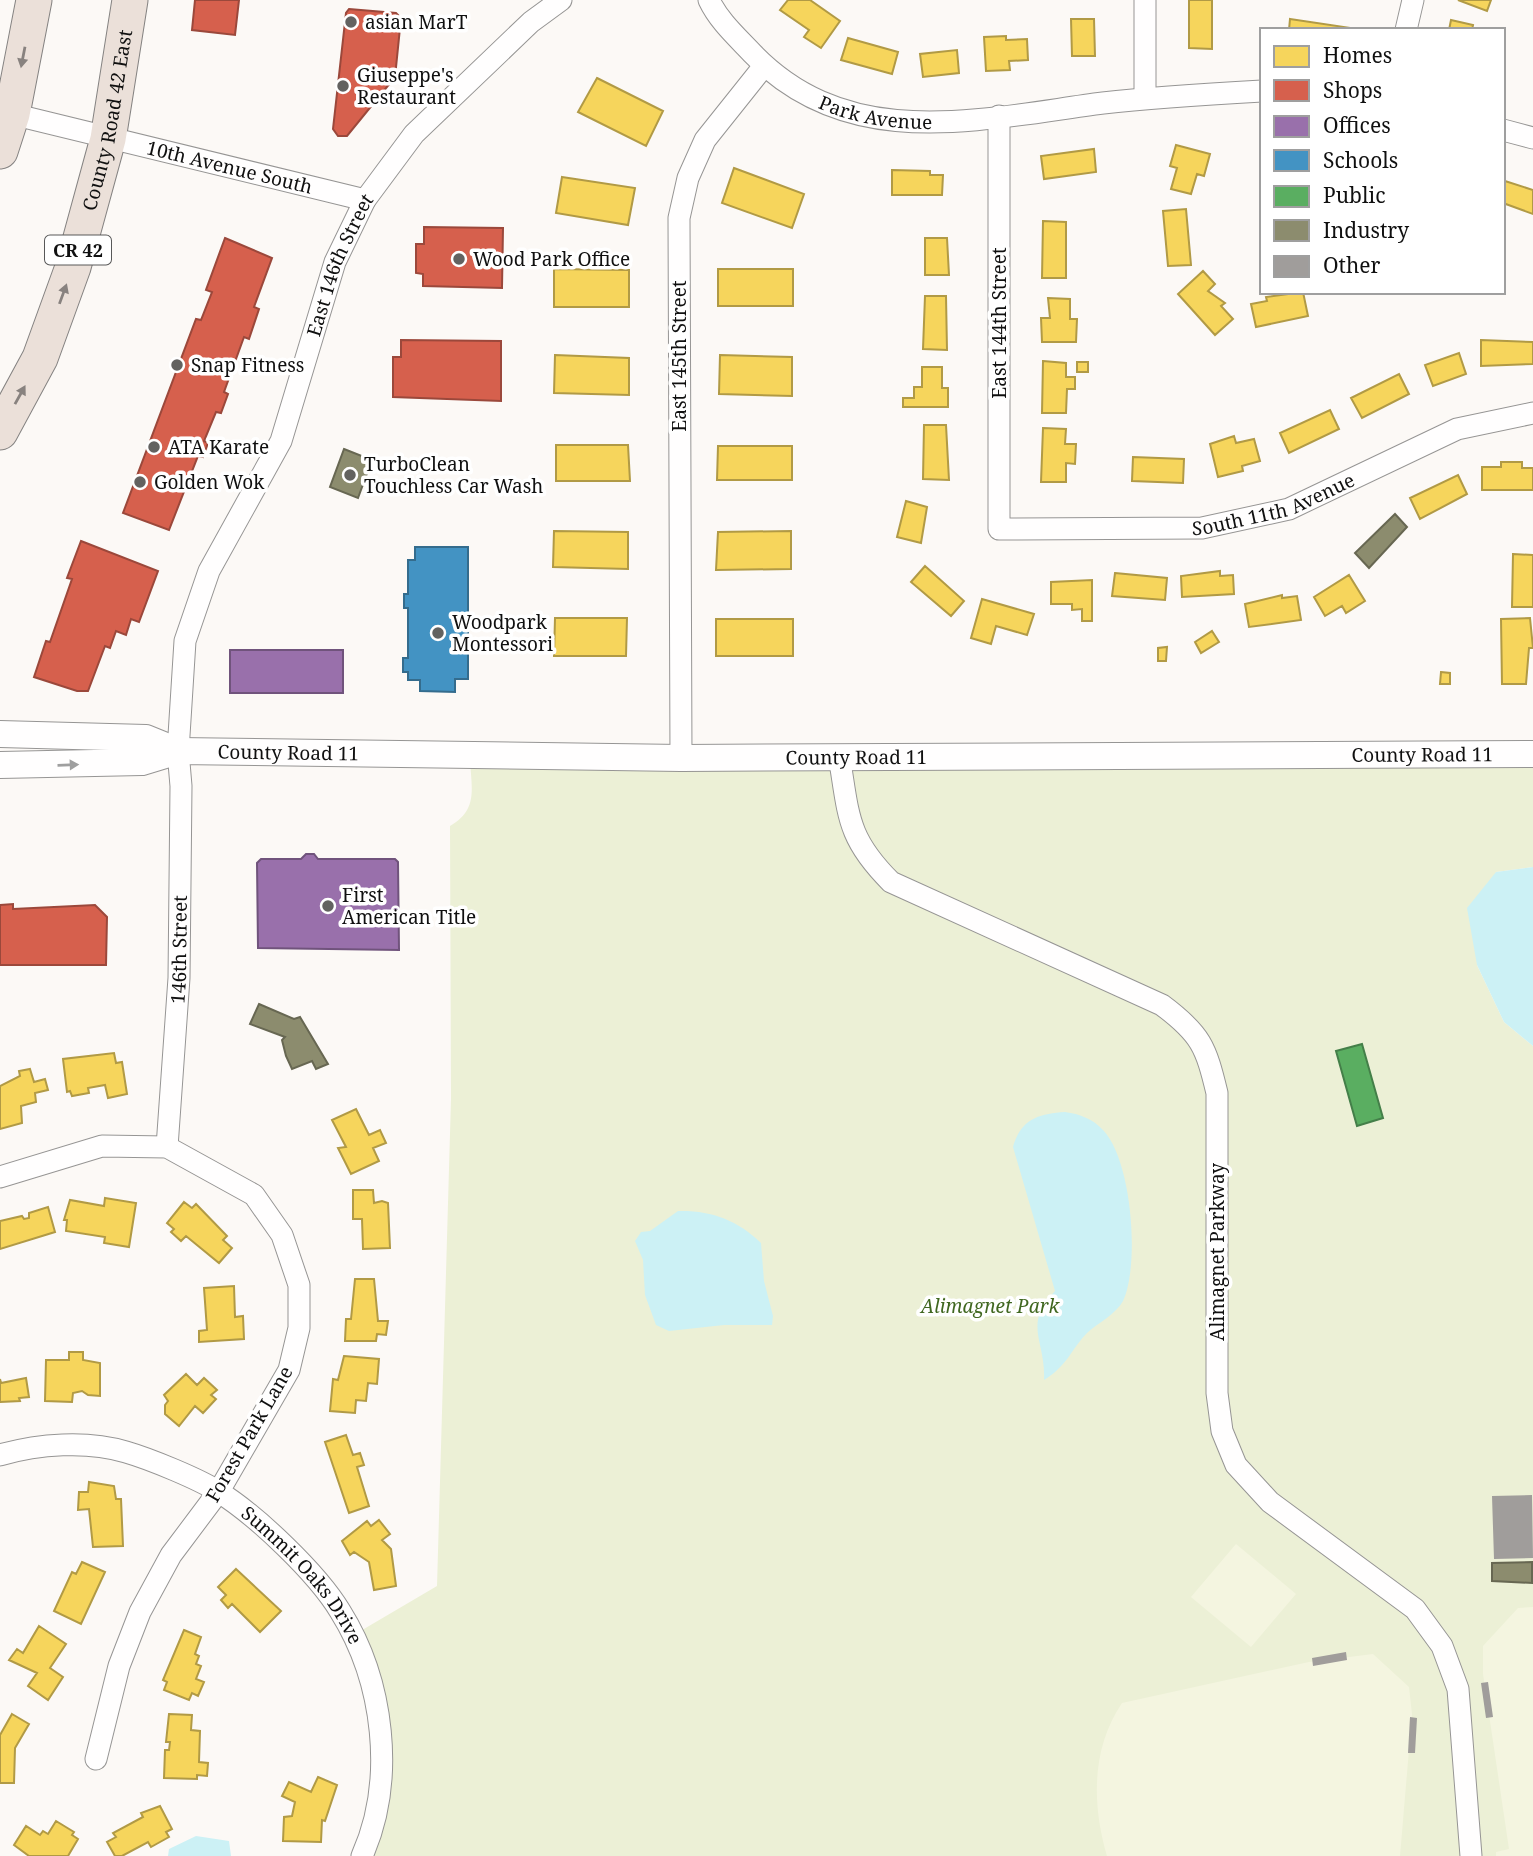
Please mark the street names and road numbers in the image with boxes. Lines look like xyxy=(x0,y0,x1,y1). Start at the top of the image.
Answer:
street label: County Road 42 East xyxy=(76,28,138,214)
street label: Park Avenue xyxy=(815,89,932,135)
street label: 10th Avenue South xyxy=(144,134,315,200)
street label: East 146th Street xyxy=(300,188,379,340)
road number: CR 42 xyxy=(45,236,111,264)
street label: East 144th Street xyxy=(986,247,1012,399)
street label: East 145th Street xyxy=(666,280,692,432)
street label: South 11th Avenue xyxy=(1192,467,1359,541)
street label: County Road 11 xyxy=(217,739,359,767)
street label: County Road 11 xyxy=(1352,741,1493,768)
street label: County Road 11 xyxy=(786,744,927,771)
street label: 146th Street xyxy=(164,895,193,1005)
street label: Alimagnet Parkway xyxy=(1204,1163,1230,1341)
street label: Forest Park Lane xyxy=(200,1361,298,1507)
street label: Summit Oaks Drive xyxy=(236,1500,369,1648)

